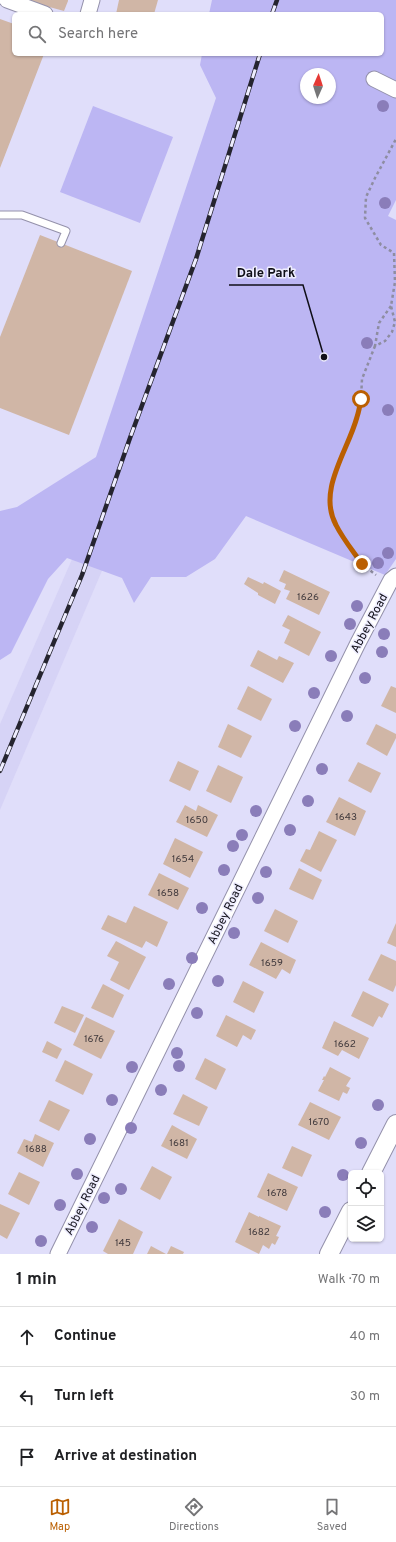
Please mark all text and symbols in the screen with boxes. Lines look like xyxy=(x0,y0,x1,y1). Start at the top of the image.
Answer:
search box xyxy=(12,12,384,56)
icon: search xyxy=(26,23,48,45)
text: Search here xyxy=(58,25,138,44)
north arrow xyxy=(300,68,336,104)
callout: Dale Park xyxy=(229,260,303,285)
text: Dale Park xyxy=(237,266,295,282)
route start xyxy=(352,390,370,408)
route end xyxy=(353,555,371,573)
house number: 1626 xyxy=(297,591,319,604)
street label: Abbey Road xyxy=(348,591,392,656)
house number: 1643 xyxy=(335,811,357,824)
house number: 1650 xyxy=(186,814,208,827)
house number: 1654 xyxy=(172,853,194,866)
street label: Abbey Road xyxy=(204,882,247,947)
house number: 1658 xyxy=(157,887,179,900)
house number: 1659 xyxy=(261,957,283,970)
house number: 1676 xyxy=(84,1033,104,1046)
house number: 1662 xyxy=(334,1038,356,1051)
house number: 1670 xyxy=(309,1116,329,1129)
house number: 1681 xyxy=(169,1137,189,1150)
house number: 1688 xyxy=(25,1143,47,1156)
map controls xyxy=(348,1170,384,1242)
button: locate xyxy=(348,1170,384,1206)
street label: Abbey Road xyxy=(61,1173,104,1238)
house number: 1678 xyxy=(267,1187,287,1200)
button: layers xyxy=(348,1206,384,1242)
house number: 1682 xyxy=(248,1226,270,1239)
house number: 145 xyxy=(115,1237,131,1250)
text: 1 min xyxy=(16,1269,57,1291)
text: Walk · 70 m xyxy=(318,1272,380,1288)
icon: ahead xyxy=(16,1326,38,1348)
text: Continue xyxy=(54,1327,116,1346)
text: 40 m xyxy=(350,1329,380,1345)
icon: left xyxy=(16,1386,38,1408)
text: Turn left xyxy=(54,1387,114,1406)
text: 30 m xyxy=(350,1389,380,1405)
icon: arrive xyxy=(16,1446,38,1468)
text: Arrive at destination xyxy=(54,1447,197,1466)
tab: Map xyxy=(49,1496,71,1534)
tab: Directions xyxy=(169,1496,219,1534)
tab: Saved xyxy=(317,1496,347,1534)

